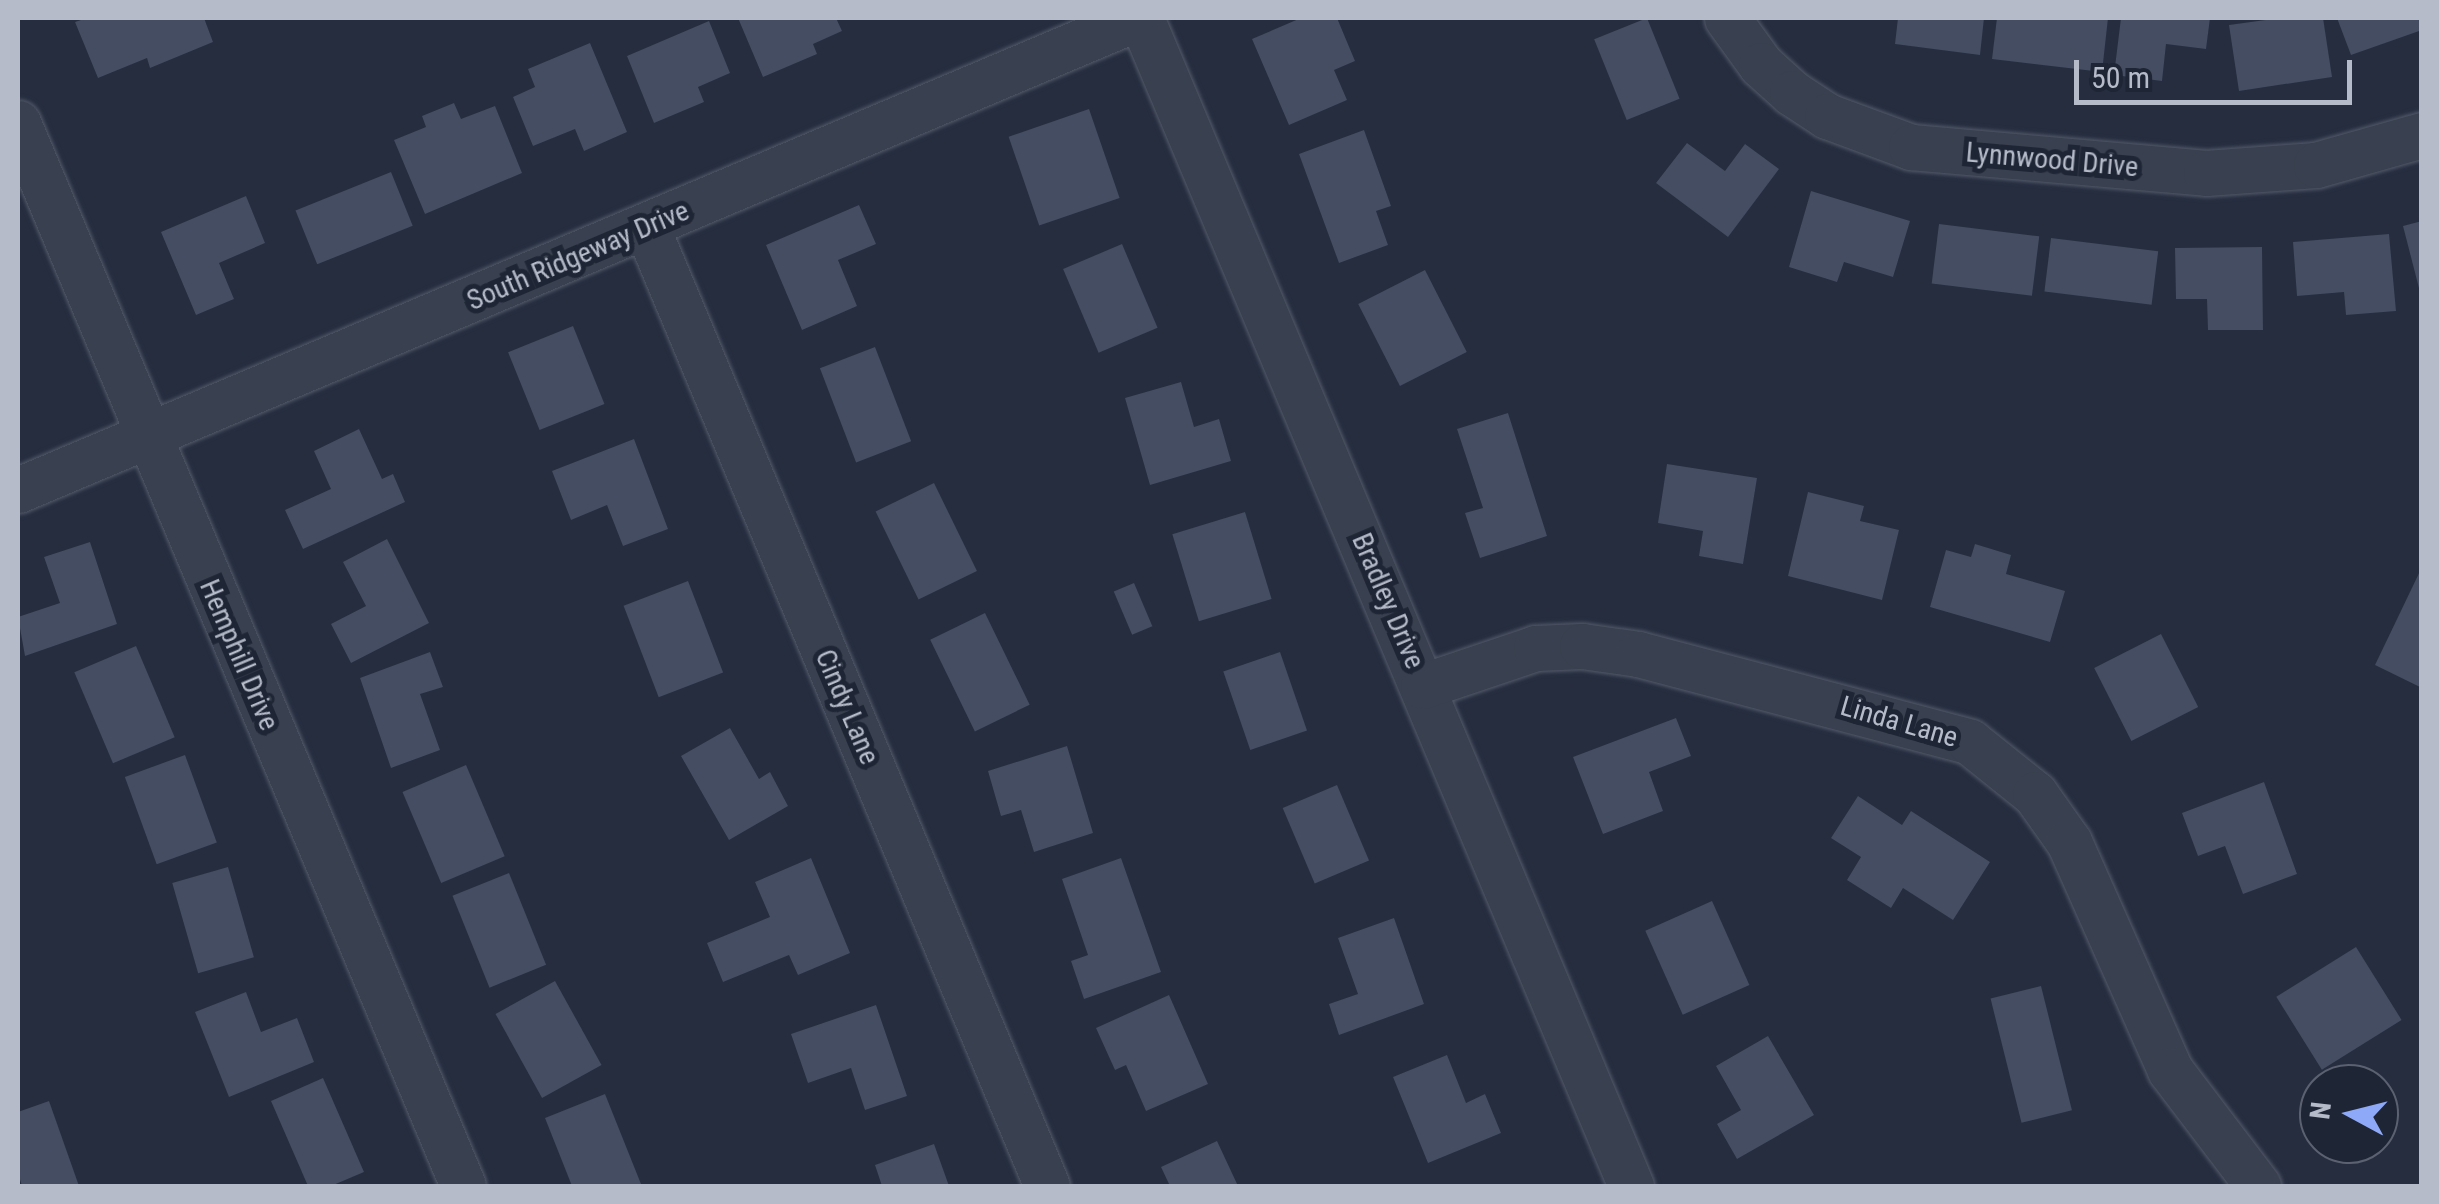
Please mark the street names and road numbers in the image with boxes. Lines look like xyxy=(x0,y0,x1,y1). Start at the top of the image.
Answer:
street label: Lynnwood Drive xyxy=(1964,136,2140,184)
street label: South Ridgeway Drive xyxy=(462,194,694,318)
street label: Bradley Drive xyxy=(1344,528,1432,674)
street label: Hemphill Drive xyxy=(192,575,286,735)
street label: Cindy Lane xyxy=(808,645,886,769)
street label: Linda Lane xyxy=(1836,689,1962,755)

